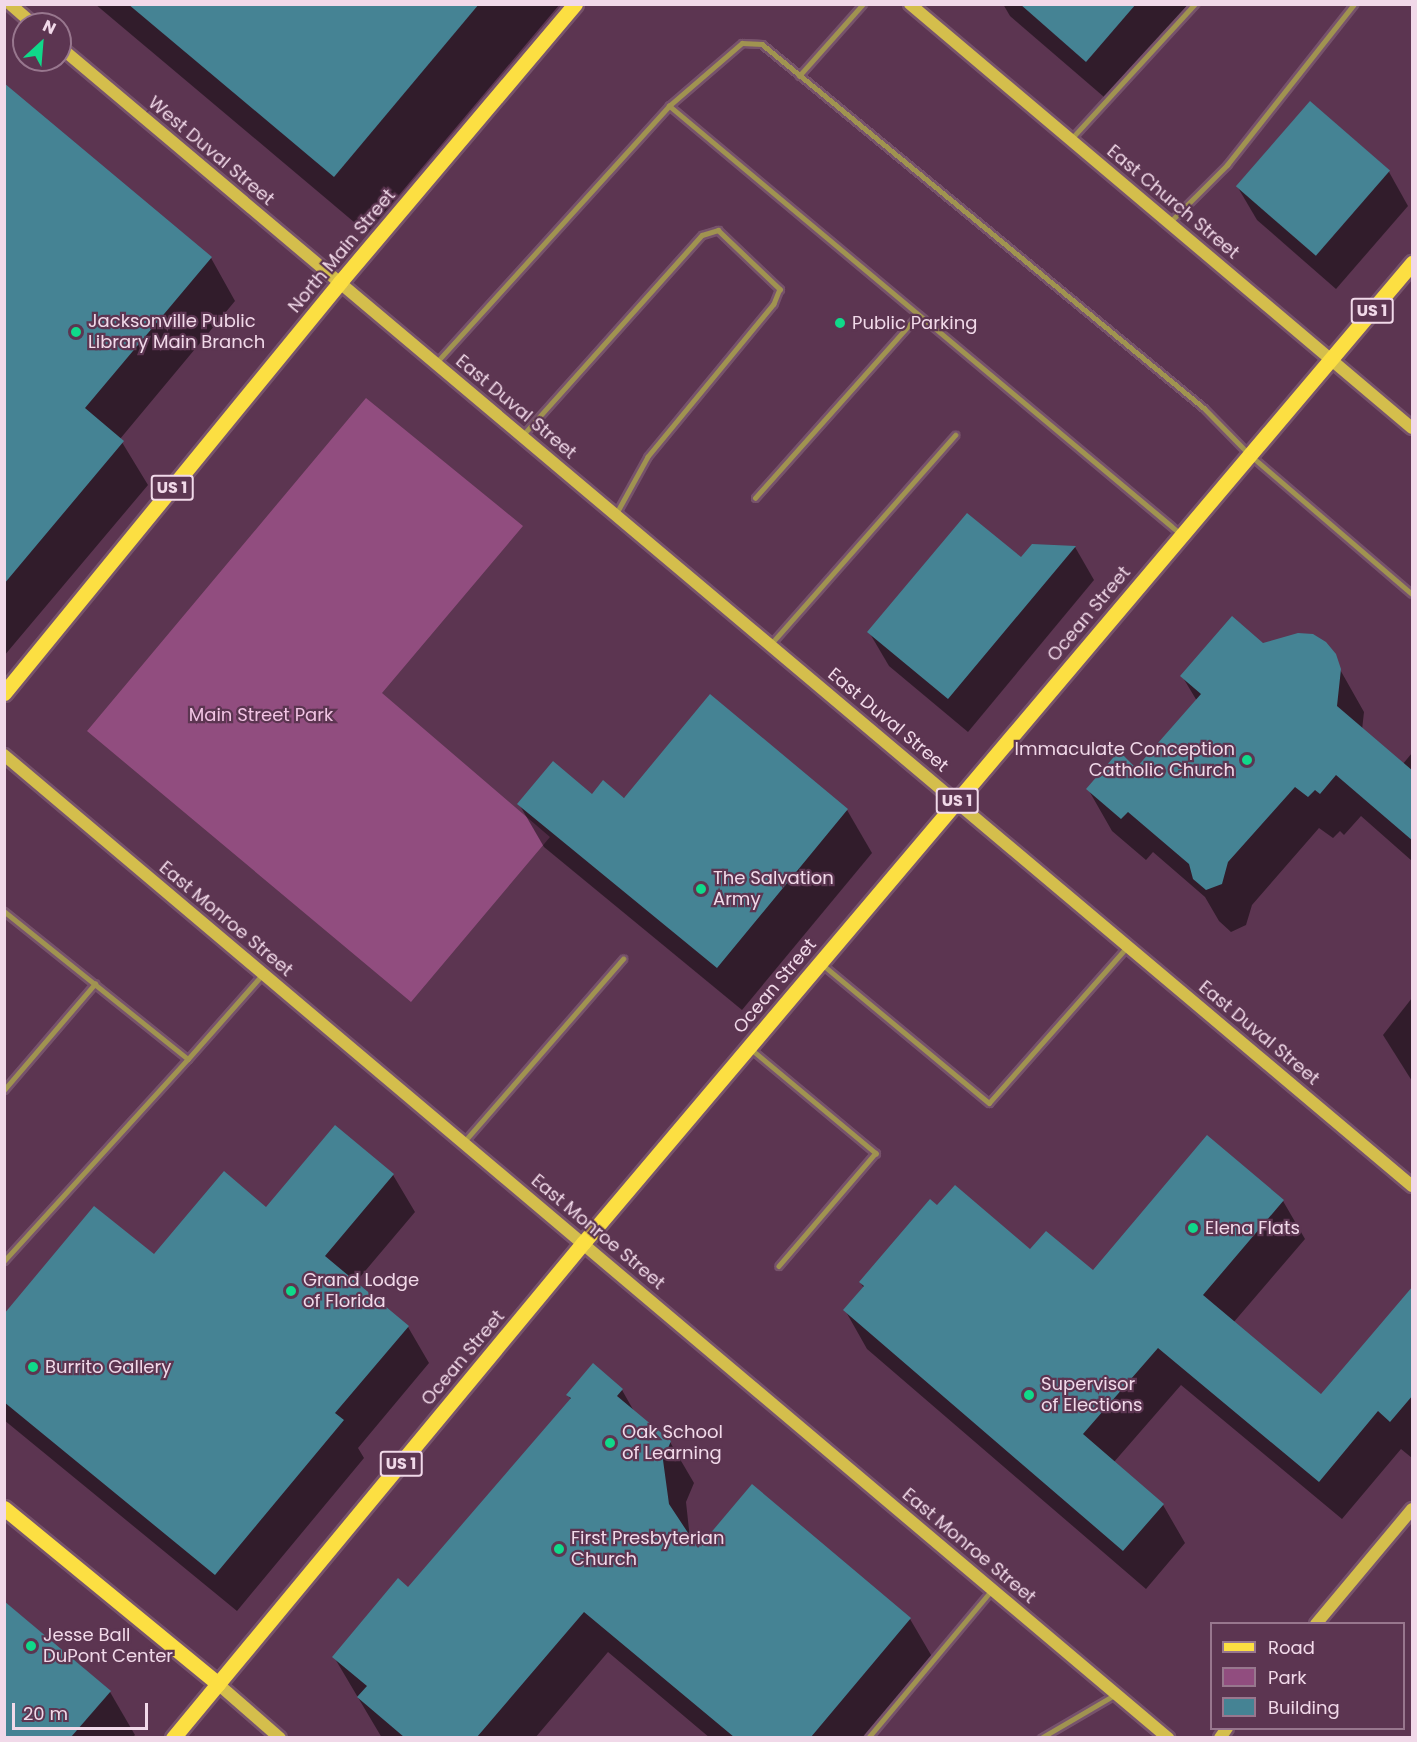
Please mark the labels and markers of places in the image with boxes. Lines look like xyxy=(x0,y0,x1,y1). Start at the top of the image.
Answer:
place label: Jacksonville Public Library Main Branch xyxy=(88,311,265,354)
place label: Public Parking xyxy=(852,312,977,334)
marker: Public Parking xyxy=(833,316,847,330)
marker: Jacksonville Public Library Main Branch xyxy=(69,325,83,339)
place label: Immaculate Conception Catholic Church xyxy=(1015,739,1235,782)
marker: Immaculate Conception Catholic Church xyxy=(1240,753,1254,767)
place label: The Salvation Army xyxy=(713,868,834,910)
marker: The Salvation Army xyxy=(694,882,708,896)
place label: Elena Flats xyxy=(1205,1217,1300,1239)
marker: Elena Flats xyxy=(1186,1221,1200,1235)
place label: Grand Lodge of Florida xyxy=(303,1270,419,1312)
marker: Grand Lodge of Florida xyxy=(284,1284,298,1298)
place label: Burrito Gallery xyxy=(45,1356,171,1378)
marker: Burrito Gallery xyxy=(26,1360,40,1374)
place label: Supervisor of Elections xyxy=(1041,1374,1142,1416)
marker: Supervisor of Elections xyxy=(1022,1388,1036,1402)
place label: Oak School of Learning xyxy=(622,1422,723,1464)
marker: Oak School of Learning xyxy=(603,1436,617,1450)
place label: First Presbyterian Church xyxy=(571,1528,725,1570)
marker: First Presbyterian Church xyxy=(552,1542,566,1556)
place label: Jesse Ball DuPont Center xyxy=(43,1625,173,1668)
marker: Jesse Ball DuPont Center xyxy=(24,1639,38,1653)

